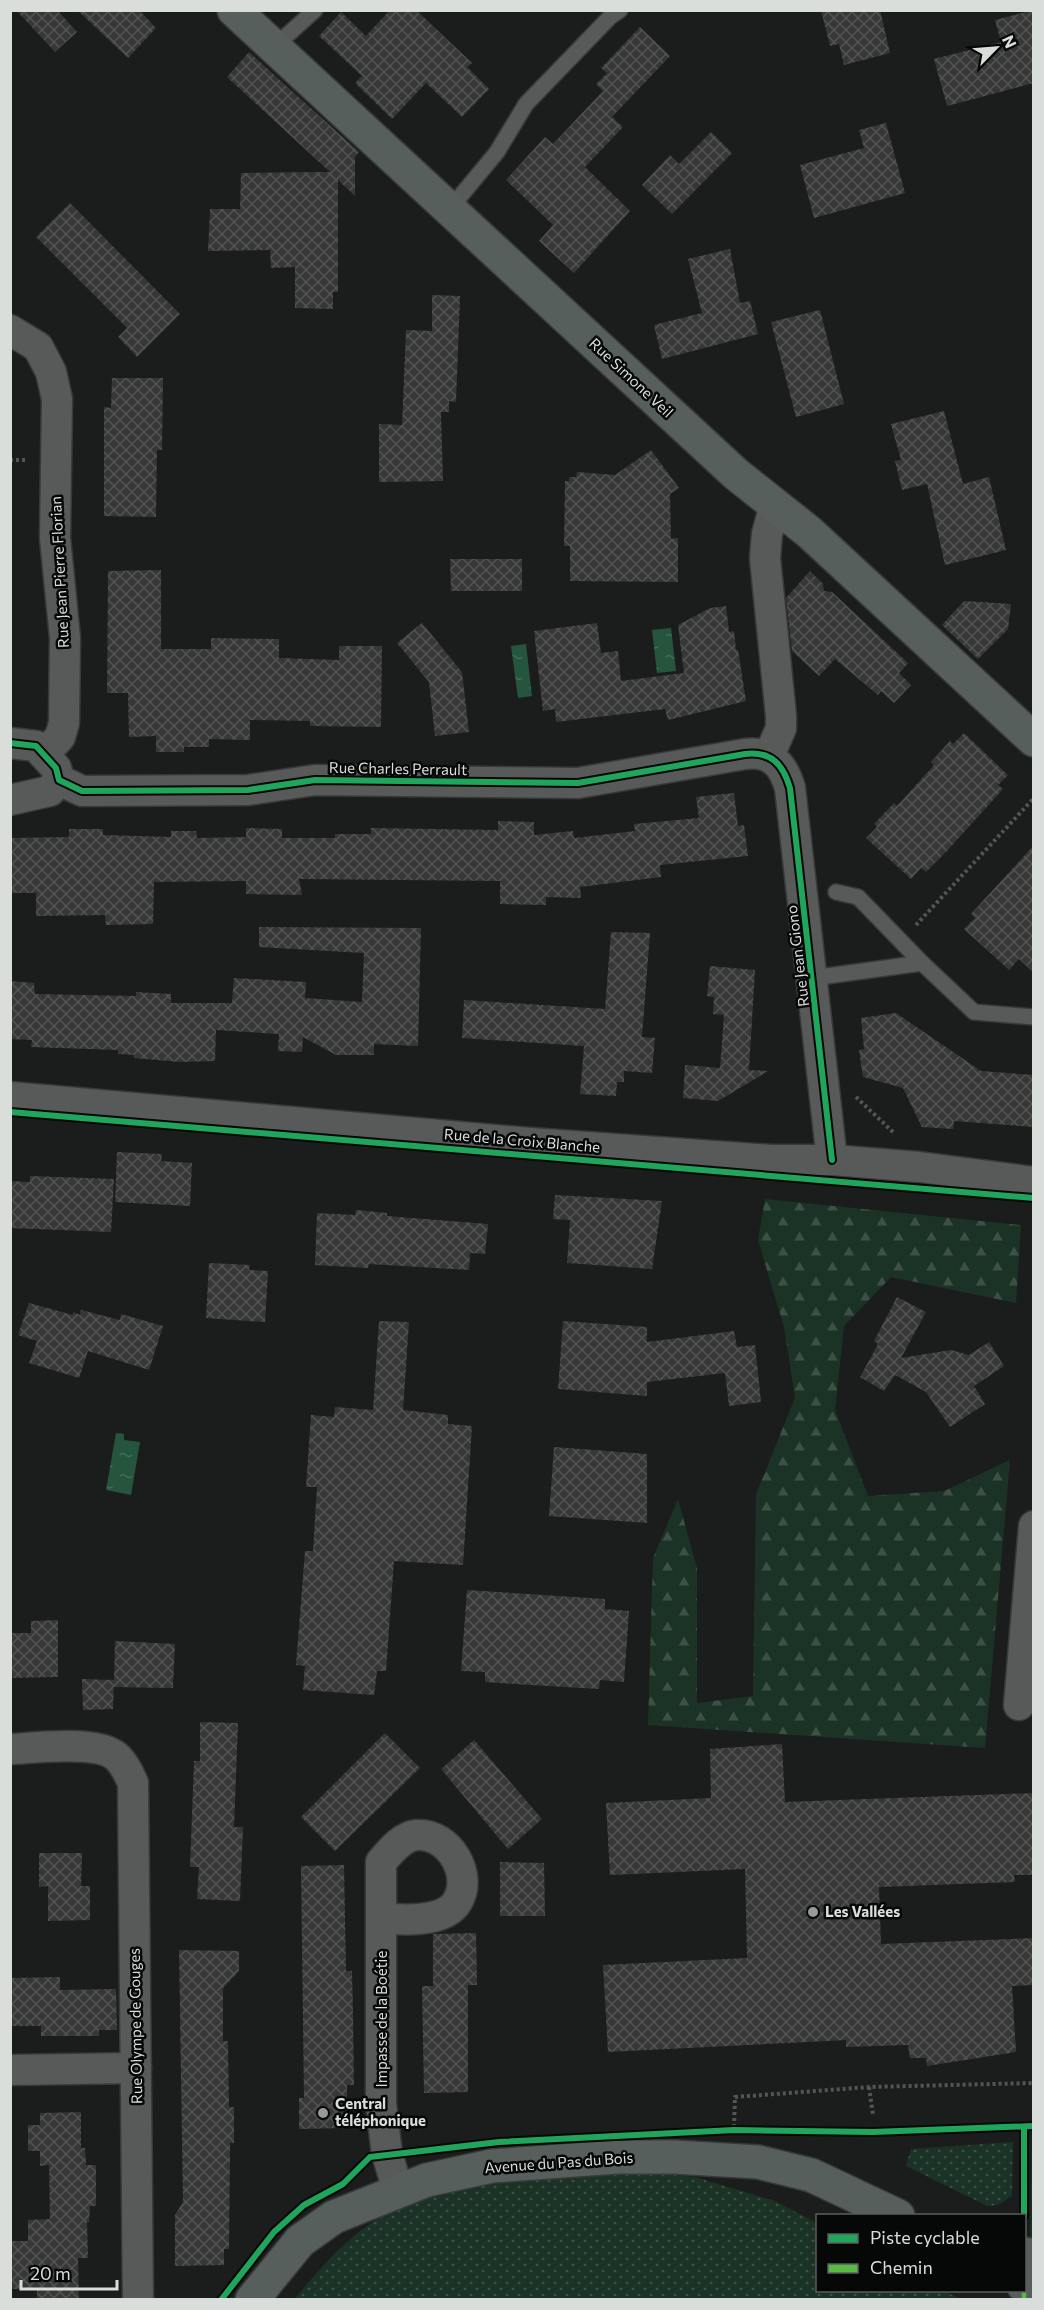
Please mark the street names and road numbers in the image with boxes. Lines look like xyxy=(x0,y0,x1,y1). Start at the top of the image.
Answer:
street label: Rue Simone Veil xyxy=(586,334,677,421)
street label: Rue Jean Pierre Florian xyxy=(46,496,72,648)
street label: Rue Charles Perrault xyxy=(329,758,467,778)
street label: Rue Jean Giono xyxy=(782,904,812,1008)
street label: Rue de la Croix Blanche xyxy=(443,1124,601,1156)
street label: Rue Olympe de Gouges xyxy=(125,1948,145,2104)
street label: Impasse de la Boétie xyxy=(372,1951,390,2087)
street label: Avenue du Pas du Bois xyxy=(484,2148,634,2176)

